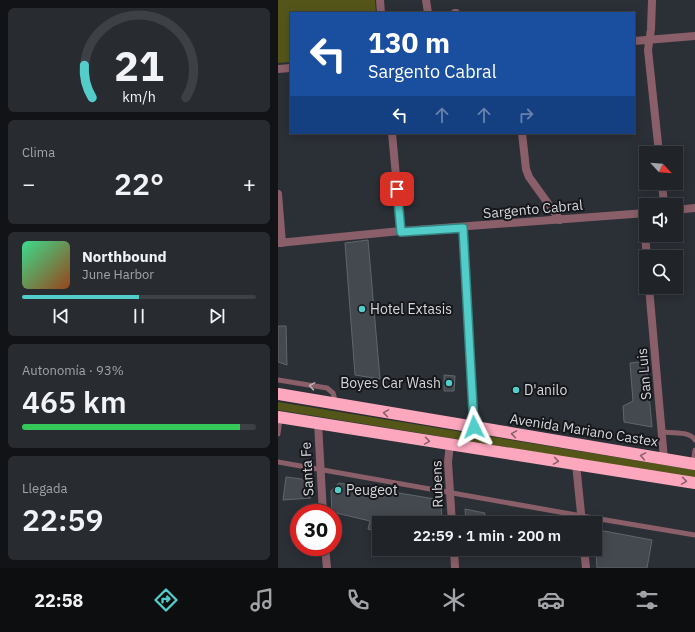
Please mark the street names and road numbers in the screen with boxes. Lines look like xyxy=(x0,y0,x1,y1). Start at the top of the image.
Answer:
street label: Sargento Cabral xyxy=(482,196,584,222)
street label: San Luis xyxy=(633,347,655,401)
street label: Avenida Mariano Castex xyxy=(509,409,659,451)
street label: Santa Fe xyxy=(297,441,317,497)
street label: Rubens xyxy=(427,460,447,508)

